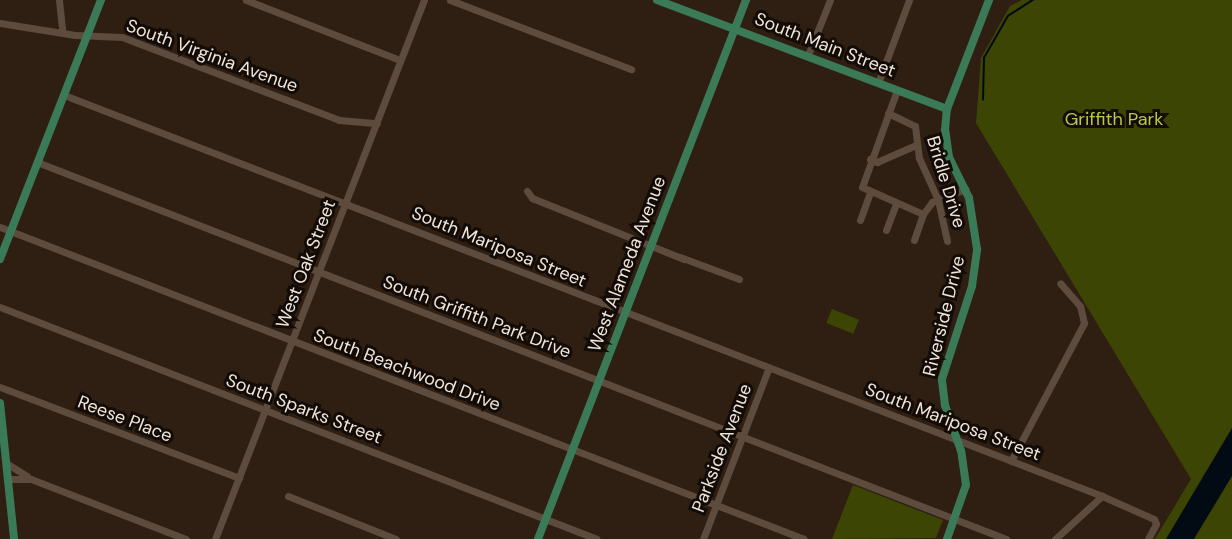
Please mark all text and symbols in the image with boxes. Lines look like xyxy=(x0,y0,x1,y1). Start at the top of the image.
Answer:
street label: South Main Street xyxy=(752,8,898,82)
street label: South Virginia Avenue xyxy=(123,15,301,97)
park label: Griffith Park xyxy=(1065,108,1163,130)
street label: Bridle Drive xyxy=(922,134,970,230)
street label: West Alameda Avenue xyxy=(584,173,670,355)
street label: West Oak Street xyxy=(272,197,340,331)
street label: South Mariposa Street xyxy=(409,202,589,292)
street label: Riverside Drive xyxy=(919,254,969,378)
street label: South Griffith Park Drive xyxy=(380,271,574,363)
street label: South Beachwood Drive xyxy=(310,324,504,416)
street label: South Sparks Street xyxy=(223,369,385,449)
street label: South Mariposa Street xyxy=(862,379,1044,465)
street label: Parkside Avenue xyxy=(688,381,756,515)
street label: Reese Place xyxy=(75,391,175,447)

